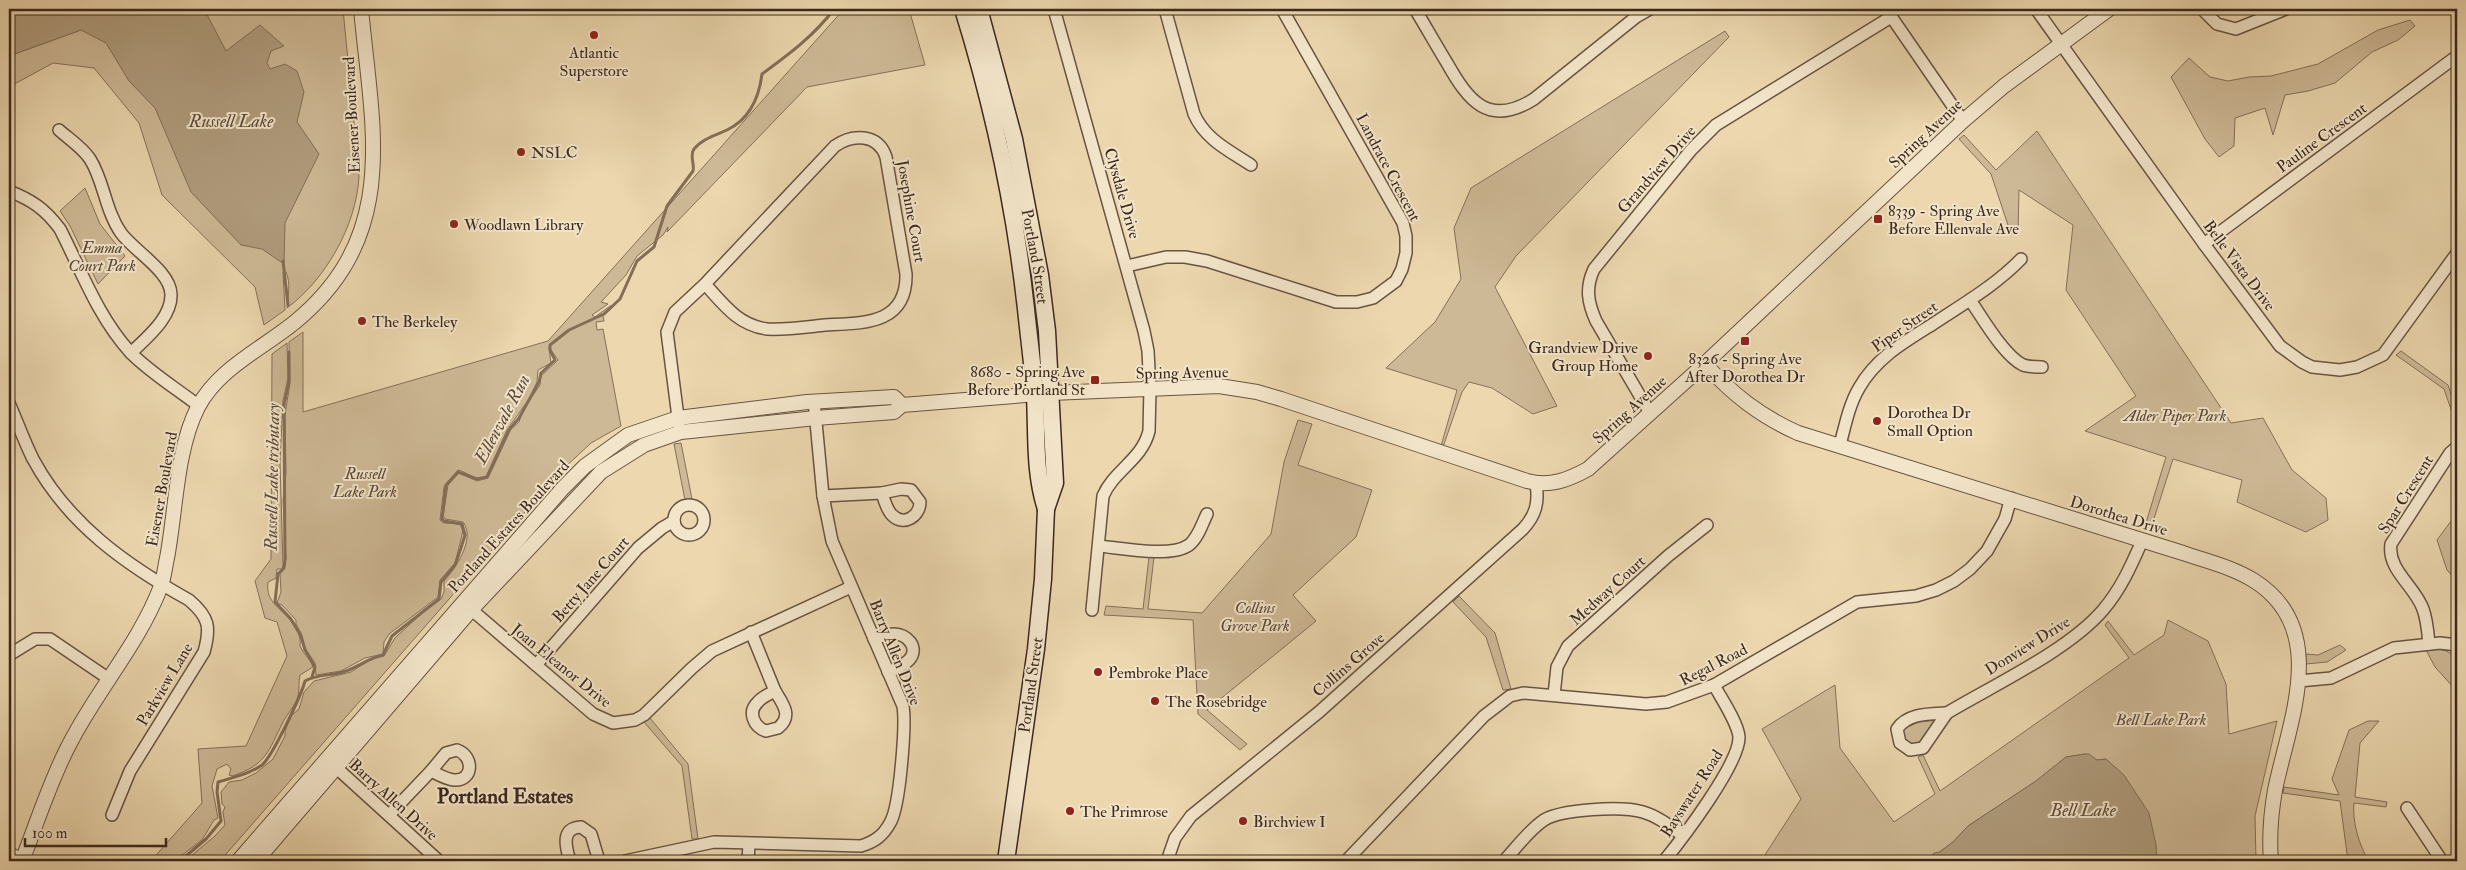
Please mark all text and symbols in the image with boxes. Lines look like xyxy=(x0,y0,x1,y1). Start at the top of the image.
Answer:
marker: Atlantic Superstore xyxy=(588,29,600,41)
place label: Atlantic Superstore xyxy=(560,43,629,82)
street label: Eisener Boulevard xyxy=(339,56,365,174)
street label: Spring Avenue xyxy=(1885,95,1967,173)
street label: Pauline Crescent xyxy=(2273,98,2371,177)
water label: Russell Lake xyxy=(188,110,274,133)
street label: Landrace Crescent xyxy=(1351,110,1425,225)
street label: Grandview Drive xyxy=(1613,121,1700,218)
place label: NSLC xyxy=(531,143,578,163)
marker: NSLC xyxy=(515,146,527,158)
street label: Clysdale Drive xyxy=(1100,146,1145,241)
street label: Josephine Court xyxy=(891,157,930,264)
place label: 8339 - Spring Ave Before Ellenvale Ave xyxy=(1888,201,2019,239)
street label: Portland Street xyxy=(1017,207,1053,305)
marker: 8339 - Spring Ave Before Ellenvale Ave xyxy=(1872,213,1884,225)
place label: Woodlawn Library xyxy=(463,215,584,235)
street label: Belle Vista Drive xyxy=(2199,216,2280,315)
marker: Woodlawn Library xyxy=(448,218,460,230)
park label: Emma Court Park xyxy=(68,238,136,276)
street label: Piper Street xyxy=(1868,297,1942,358)
place label: The Berkeley xyxy=(372,312,458,332)
marker: The Berkeley xyxy=(356,315,368,327)
marker: 8326 - Spring Ave After Dorothea Dr xyxy=(1739,335,1751,347)
place label: Grandview Drive Group Home xyxy=(1528,338,1638,377)
place label: 8326 - Spring Ave After Dorothea Dr xyxy=(1684,349,1805,387)
marker: Grandview Drive Group Home xyxy=(1642,350,1654,362)
place label: 8680 - Spring Ave Before Portland St xyxy=(967,362,1085,400)
street label: Spring Avenue xyxy=(1135,362,1229,385)
water label: Ellenvale Run xyxy=(469,371,536,469)
street label: Spring Avenue xyxy=(1588,371,1672,449)
marker: 8680 - Spring Ave Before Portland St xyxy=(1089,374,1101,386)
water label: Russell Lake tributary xyxy=(260,402,285,552)
place label: Dorothea Dr Small Option xyxy=(1887,403,1973,442)
park label: Alder Piper Park xyxy=(2122,406,2227,426)
marker: Dorothea Dr Small Option xyxy=(1871,415,1883,427)
street label: Eisener Boulevard xyxy=(142,430,182,548)
street label: Spar Crescent xyxy=(2374,451,2439,538)
street label: Portland Estates Boulevard xyxy=(444,456,574,597)
park label: Russell Lake Park xyxy=(332,464,397,502)
street label: Dorothea Drive xyxy=(2067,492,2170,540)
street label: Betty Jane Court xyxy=(548,532,634,628)
street label: Medway Court xyxy=(1566,551,1650,630)
street label: Barry Allen Drive xyxy=(865,596,926,709)
park label: Collins Grove Park xyxy=(1220,598,1290,636)
street label: Donview Drive xyxy=(1981,612,2074,680)
street label: Joan Eleanor Drive xyxy=(506,619,616,713)
street label: Collins Grove xyxy=(1308,628,1389,702)
street label: Portland Street xyxy=(1014,636,1048,734)
street label: Parkview Lane xyxy=(132,639,198,730)
street label: Regal Road xyxy=(1676,639,1751,690)
place label: Pembroke Place xyxy=(1108,663,1208,683)
marker: Pembroke Place xyxy=(1092,666,1104,678)
place label: The Rosebridge xyxy=(1165,692,1267,712)
marker: The Rosebridge xyxy=(1149,695,1161,707)
park label: Bell Lake Park xyxy=(2115,710,2207,730)
street label: Bayswater Road xyxy=(1656,746,1728,841)
street label: Barry Allen Drive xyxy=(345,755,442,845)
district label: Portland Estates xyxy=(437,783,573,810)
water label: Bell Lake xyxy=(2049,799,2117,822)
place label: The Primrose xyxy=(1080,802,1168,822)
marker: The Primrose xyxy=(1064,805,1076,817)
place label: Birchview I xyxy=(1253,812,1326,832)
scale bar xyxy=(25,815,166,847)
marker: Birchview I xyxy=(1237,815,1249,827)
text: 100 m xyxy=(32,824,68,843)

